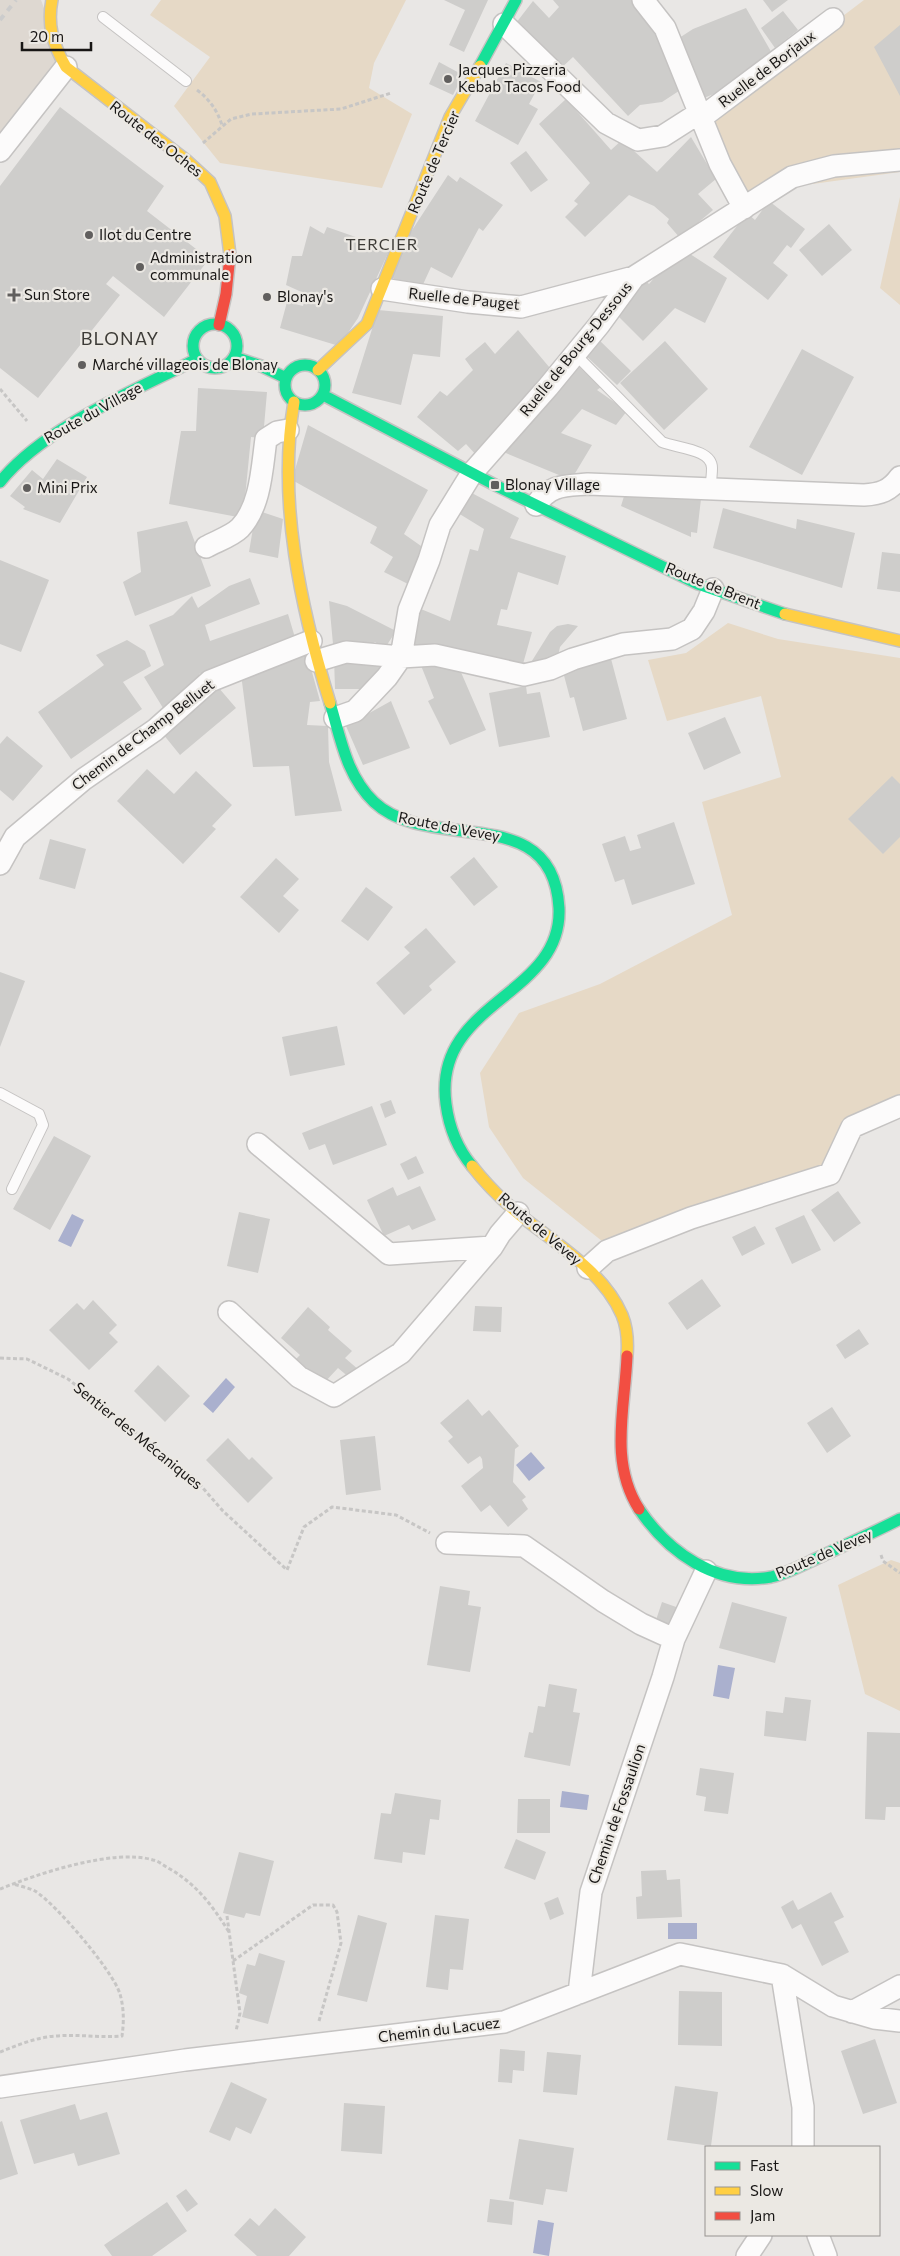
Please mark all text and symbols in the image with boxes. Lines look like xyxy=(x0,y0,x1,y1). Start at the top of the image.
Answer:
scale bar xyxy=(22,20,91,52)
street label: Ruelle de Borjaux xyxy=(714,26,818,111)
text: 20 m xyxy=(30,27,64,45)
place label: Jacques Pizzeria Kebab Tacos Food xyxy=(458,60,581,95)
marker: Jacques Pizzeria Kebab Tacos Food xyxy=(442,73,454,85)
street label: Route des Oches xyxy=(107,96,207,180)
street label: Route de Tercier xyxy=(403,107,463,216)
place label: Ilot du Centre xyxy=(99,225,191,243)
marker: Ilot du Centre xyxy=(83,229,95,241)
district label: TERCIER xyxy=(346,234,418,253)
place label: Administration communale xyxy=(150,248,252,283)
marker: Administration communale xyxy=(134,261,146,273)
street label: Ruelle de Bourg-Dessous xyxy=(515,277,635,419)
street label: Ruelle de Pauget xyxy=(408,283,521,313)
place label: Sun Store xyxy=(24,285,90,303)
place label: Blonay's xyxy=(277,287,334,305)
marker: Sun Store xyxy=(8,289,20,301)
marker: Blonay's xyxy=(261,291,273,303)
district label: BLONAY xyxy=(81,327,159,349)
place label: Marché villageois de Blonay xyxy=(92,355,278,373)
marker: Marché villageois de Blonay xyxy=(76,359,88,371)
street label: Route du Village xyxy=(40,378,145,446)
place label: Blonay Village xyxy=(505,475,600,493)
place label: Mini Prix xyxy=(37,478,98,496)
marker: Blonay Village xyxy=(489,479,501,491)
marker: Mini Prix xyxy=(21,482,33,494)
street label: Route de Brent xyxy=(663,558,764,612)
street label: Chemin de Champ Belluet xyxy=(68,675,217,794)
street label: Route de Vevey xyxy=(397,807,502,845)
street label: Route de Vevey xyxy=(495,1188,586,1268)
street label: Sentier des Mécaniques xyxy=(71,1378,207,1493)
street label: Route de Vevey xyxy=(773,1525,875,1581)
street label: Chemin de Fossaulion xyxy=(584,1741,648,1886)
street label: Chemin du Lacuez xyxy=(377,2013,501,2045)
legend xyxy=(705,2146,880,2236)
text: Fast xyxy=(750,2156,779,2174)
text: Slow xyxy=(750,2181,783,2199)
text: Jam xyxy=(750,2206,775,2224)

